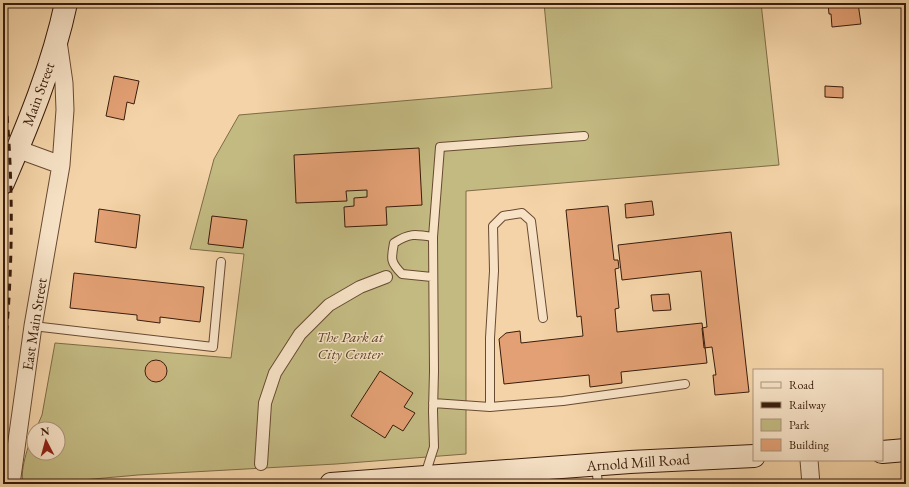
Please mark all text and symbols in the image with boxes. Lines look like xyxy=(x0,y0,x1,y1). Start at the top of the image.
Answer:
street label: Main Street xyxy=(18,59,58,129)
street label: East Main Street xyxy=(17,276,51,372)
park label: The Park at City Center xyxy=(317,327,384,363)
legend xyxy=(753,369,883,461)
text: Road xyxy=(789,377,815,393)
text: Railway xyxy=(789,397,827,413)
text: Park xyxy=(789,417,810,433)
north arrow xyxy=(26,421,66,461)
text: N xyxy=(40,424,50,438)
text: Building xyxy=(789,437,830,453)
street label: Arnold Mill Road xyxy=(585,449,691,475)

